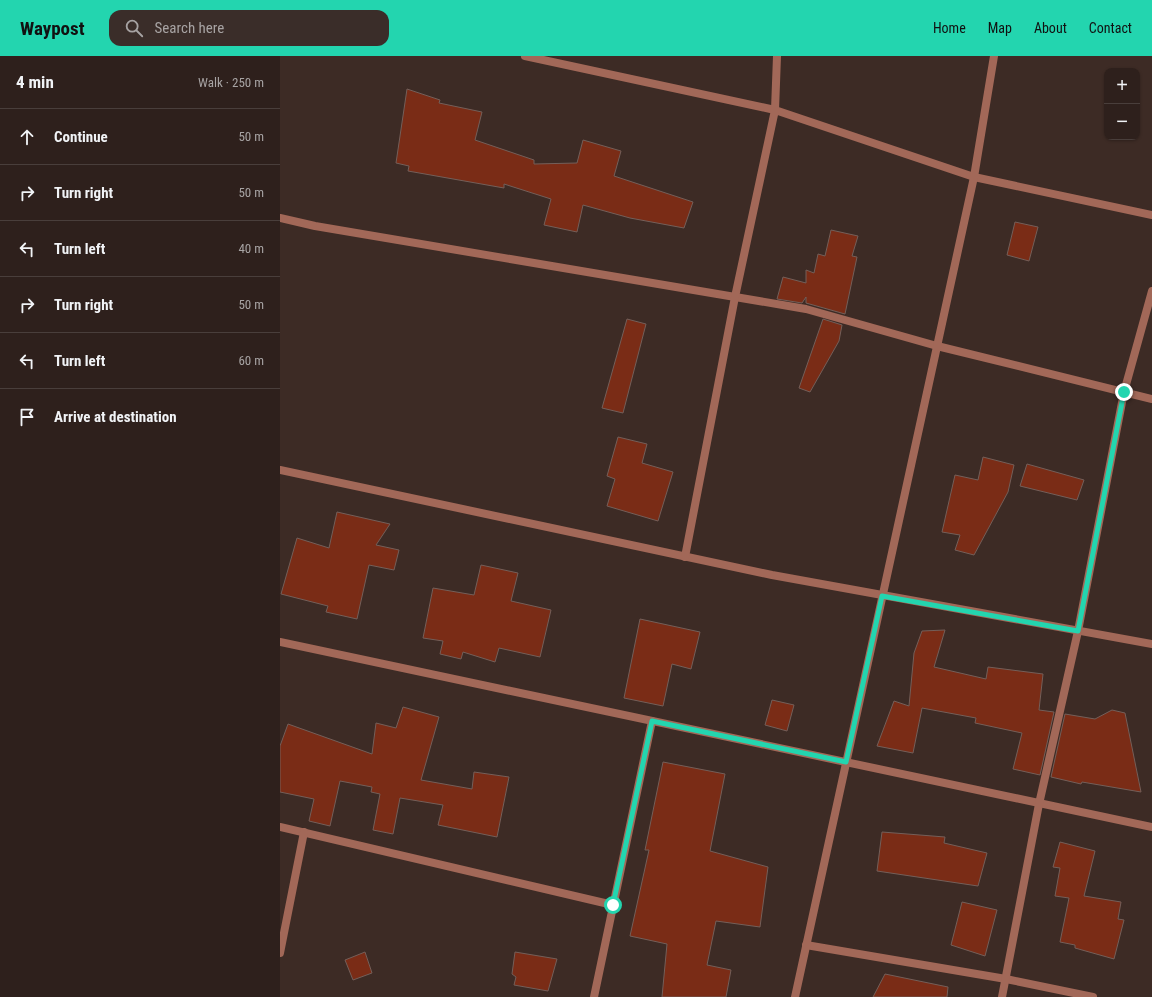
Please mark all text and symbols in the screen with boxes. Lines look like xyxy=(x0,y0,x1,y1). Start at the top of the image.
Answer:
search box xyxy=(109,10,389,46)
text: Waypost xyxy=(20,17,85,40)
icon: search xyxy=(123,17,145,39)
text: Search here xyxy=(155,19,224,37)
text: Home xyxy=(933,20,966,36)
text: Map xyxy=(988,20,1012,36)
text: About xyxy=(1034,20,1067,36)
text: Contact xyxy=(1089,20,1132,36)
map controls xyxy=(1104,68,1140,140)
button: + xyxy=(1104,68,1140,104)
text: 4 min xyxy=(16,72,54,92)
text: Walk · 250 m xyxy=(198,75,264,90)
button: − xyxy=(1104,104,1140,140)
icon: ahead xyxy=(16,126,38,148)
text: Continue xyxy=(54,128,108,146)
text: 50 m xyxy=(238,129,264,144)
icon: right xyxy=(16,182,38,204)
text: Turn right xyxy=(54,184,113,202)
text: 50 m xyxy=(238,185,264,200)
icon: left xyxy=(16,238,38,260)
text: Turn left xyxy=(54,240,105,258)
text: 40 m xyxy=(238,241,264,256)
icon: right xyxy=(16,294,38,316)
text: Turn right xyxy=(54,296,113,314)
text: 50 m xyxy=(238,297,264,312)
icon: left xyxy=(16,350,38,372)
text: Turn left xyxy=(54,352,105,370)
text: 60 m xyxy=(238,353,264,368)
route end xyxy=(1115,383,1133,401)
icon: arrive xyxy=(16,406,38,428)
text: Arrive at destination xyxy=(54,408,177,426)
route start xyxy=(604,896,622,914)

